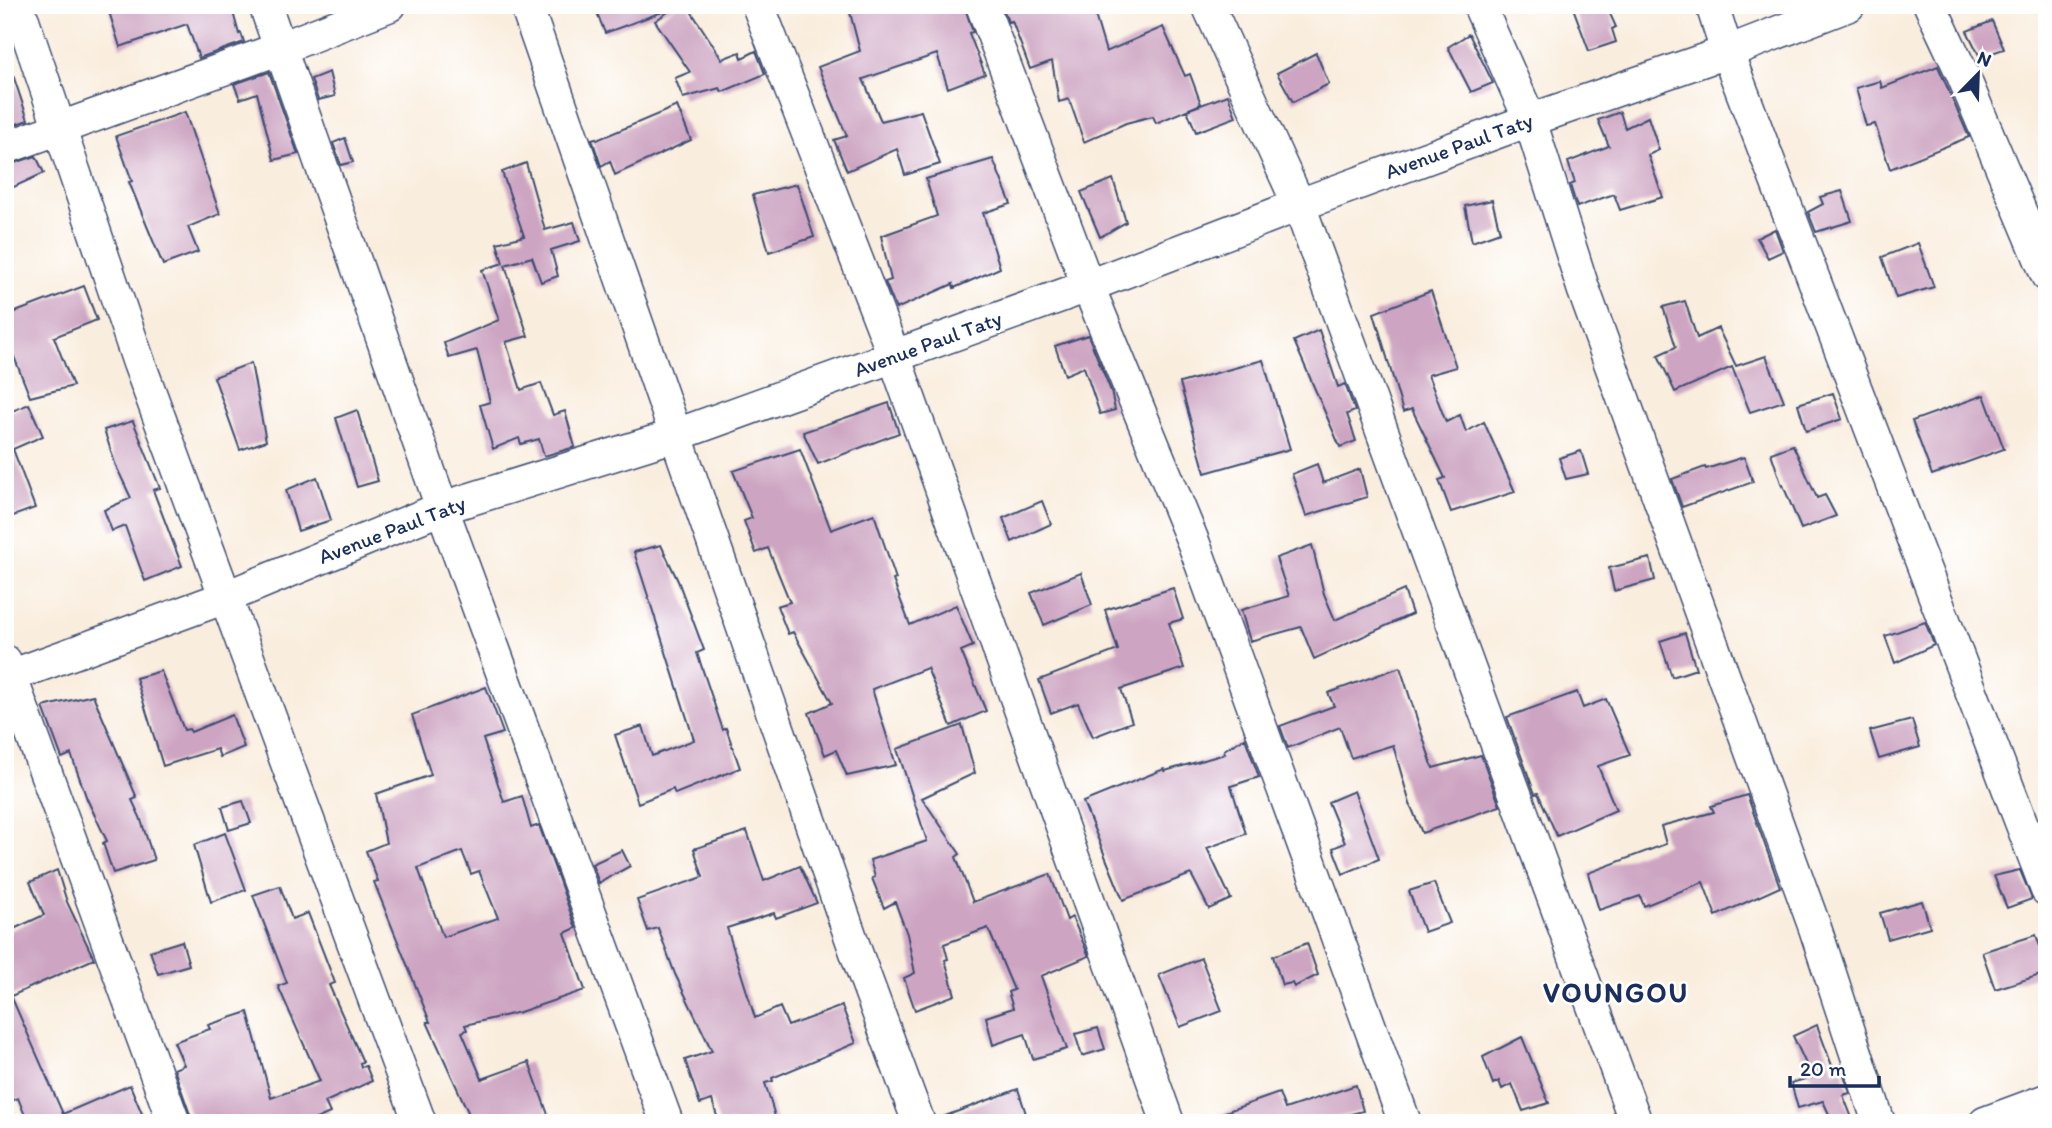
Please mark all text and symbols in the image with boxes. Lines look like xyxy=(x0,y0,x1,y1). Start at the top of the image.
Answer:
north arrow xyxy=(1944,38,2014,108)
text: N xyxy=(1974,46,1995,72)
street label: Avenue Paul Taty xyxy=(1382,107,1536,184)
street label: Avenue Paul Taty xyxy=(851,305,1005,382)
street label: Avenue Paul Taty xyxy=(315,490,469,569)
district label: VOUNGOU xyxy=(1543,975,1689,1009)
scale bar xyxy=(1790,1044,1879,1088)
text: 20 m xyxy=(1800,1056,1847,1081)

